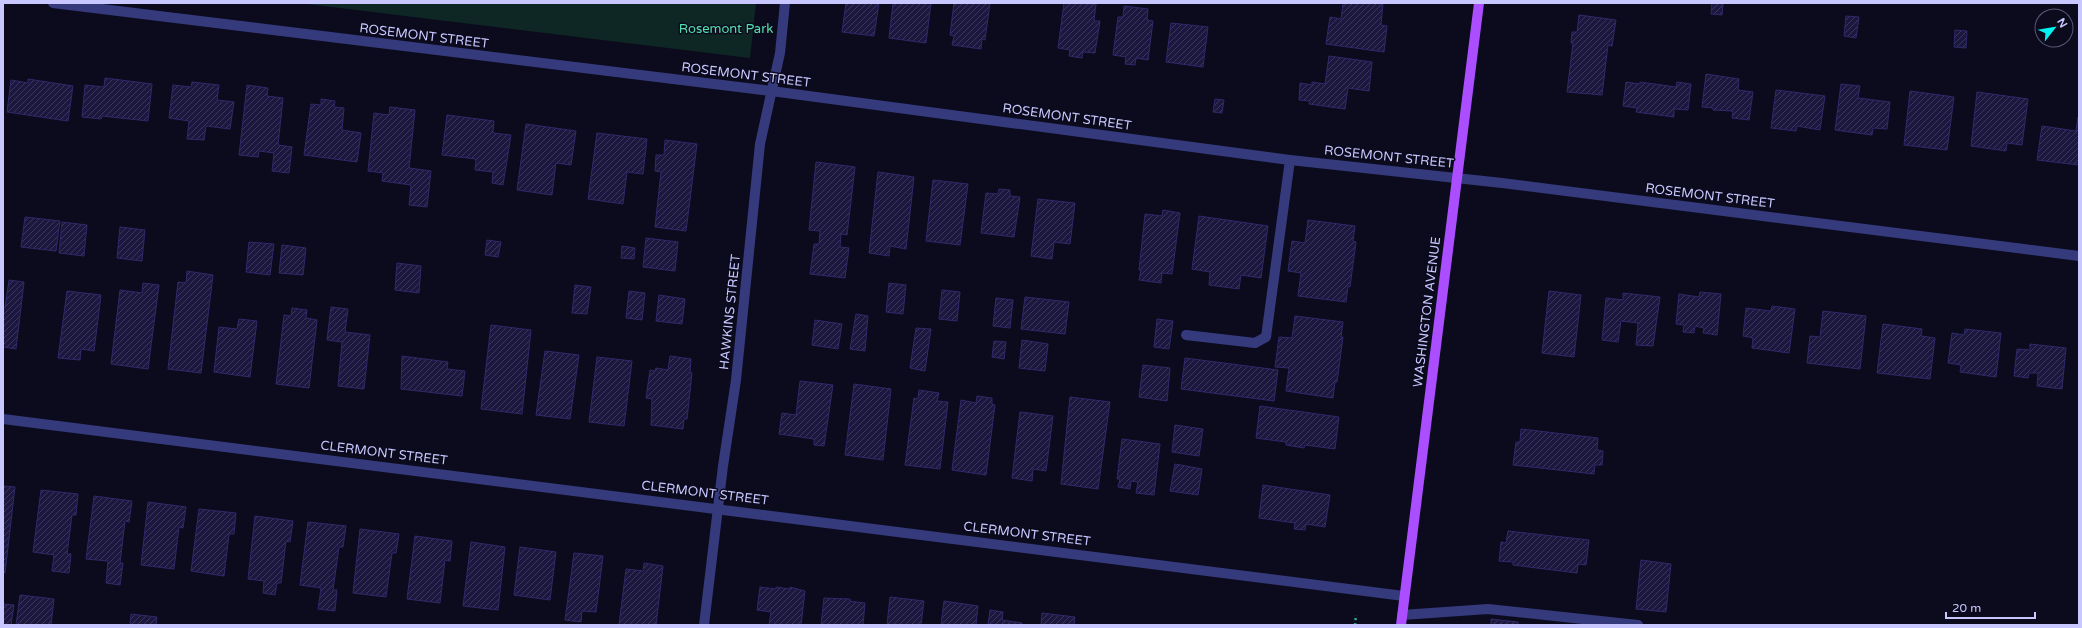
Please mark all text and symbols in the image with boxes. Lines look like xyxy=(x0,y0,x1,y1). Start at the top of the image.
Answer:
north arrow xyxy=(2034,8,2074,48)
text: N xyxy=(2054,16,2070,30)
street label: ROSEMONT STREET xyxy=(358,20,490,52)
park label: Rosemont Park xyxy=(679,21,773,37)
street label: ROSEMONT STREET xyxy=(680,59,812,91)
street label: ROSEMONT STREET xyxy=(1001,100,1133,134)
street label: ROSEMONT STREET xyxy=(1323,142,1455,172)
street label: ROSEMONT STREET xyxy=(1644,180,1776,212)
street label: WASHINGTON AVENUE xyxy=(1410,236,1444,388)
street label: HAWKINS STREET xyxy=(716,253,744,371)
street label: CLERMONT STREET xyxy=(319,437,449,469)
street label: CLERMONT STREET xyxy=(640,477,770,509)
street label: CLERMONT STREET xyxy=(962,518,1092,550)
scale bar xyxy=(1946,594,2035,620)
text: 20 m xyxy=(1952,601,1981,615)

